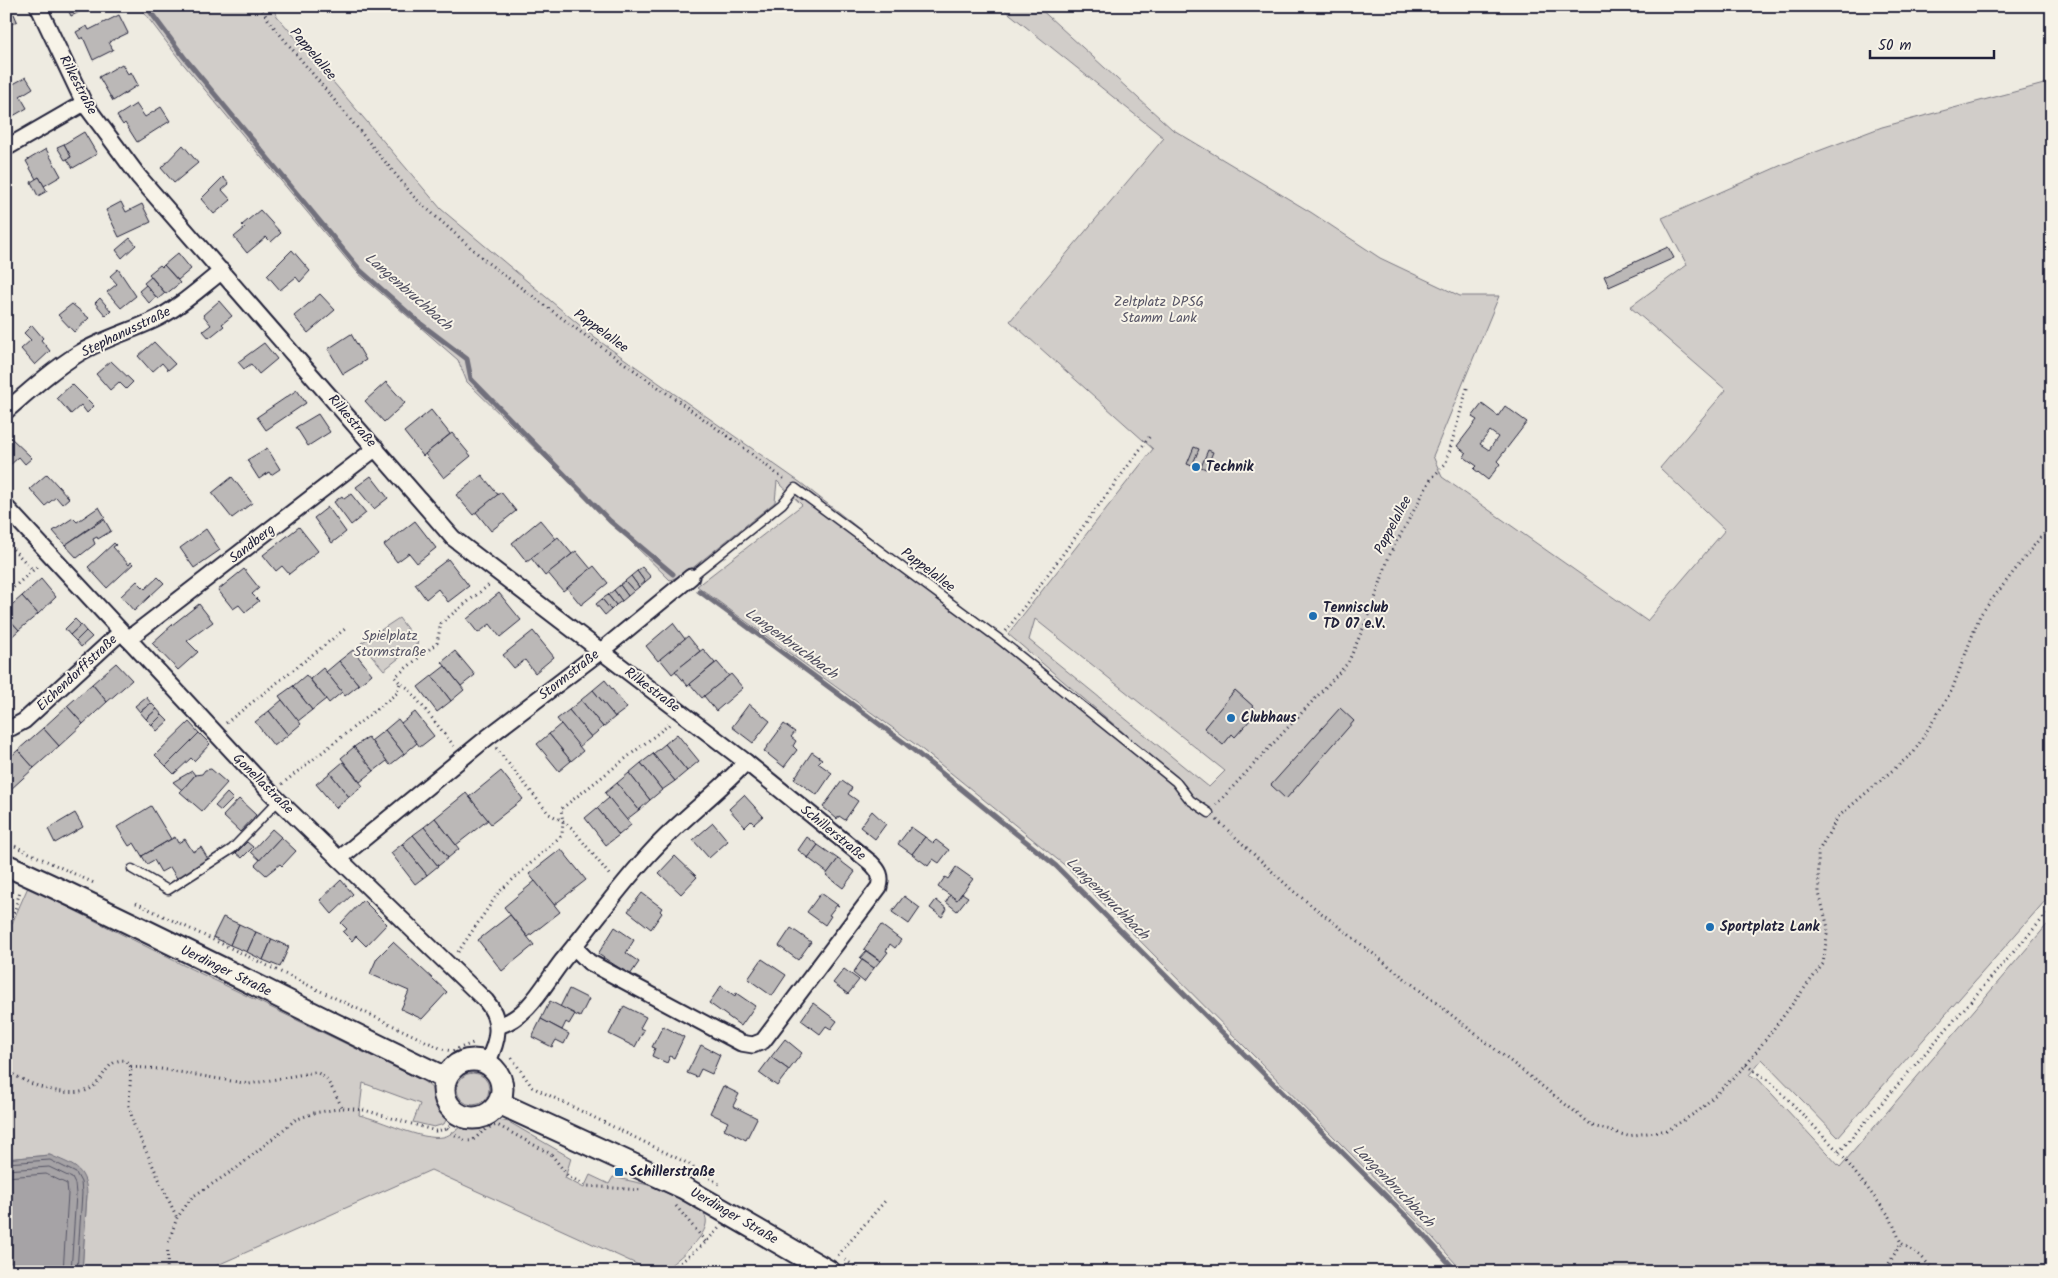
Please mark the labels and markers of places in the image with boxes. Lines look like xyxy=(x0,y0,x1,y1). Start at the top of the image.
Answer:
place label: Technik xyxy=(1206,456,1255,478)
marker: Technik xyxy=(1190,461,1202,473)
place label: Tennisclub TD 07 e.V. xyxy=(1323,597,1389,635)
marker: Tennisclub TD 07 e.V. xyxy=(1307,610,1319,622)
place label: Clubhaus xyxy=(1241,707,1297,729)
marker: Clubhaus xyxy=(1225,712,1237,724)
place label: Sportplatz Lank xyxy=(1720,916,1820,938)
marker: Sportplatz Lank xyxy=(1704,921,1716,933)
place label: Schillerstraße xyxy=(629,1161,715,1183)
marker: Schillerstraße xyxy=(613,1166,625,1178)

